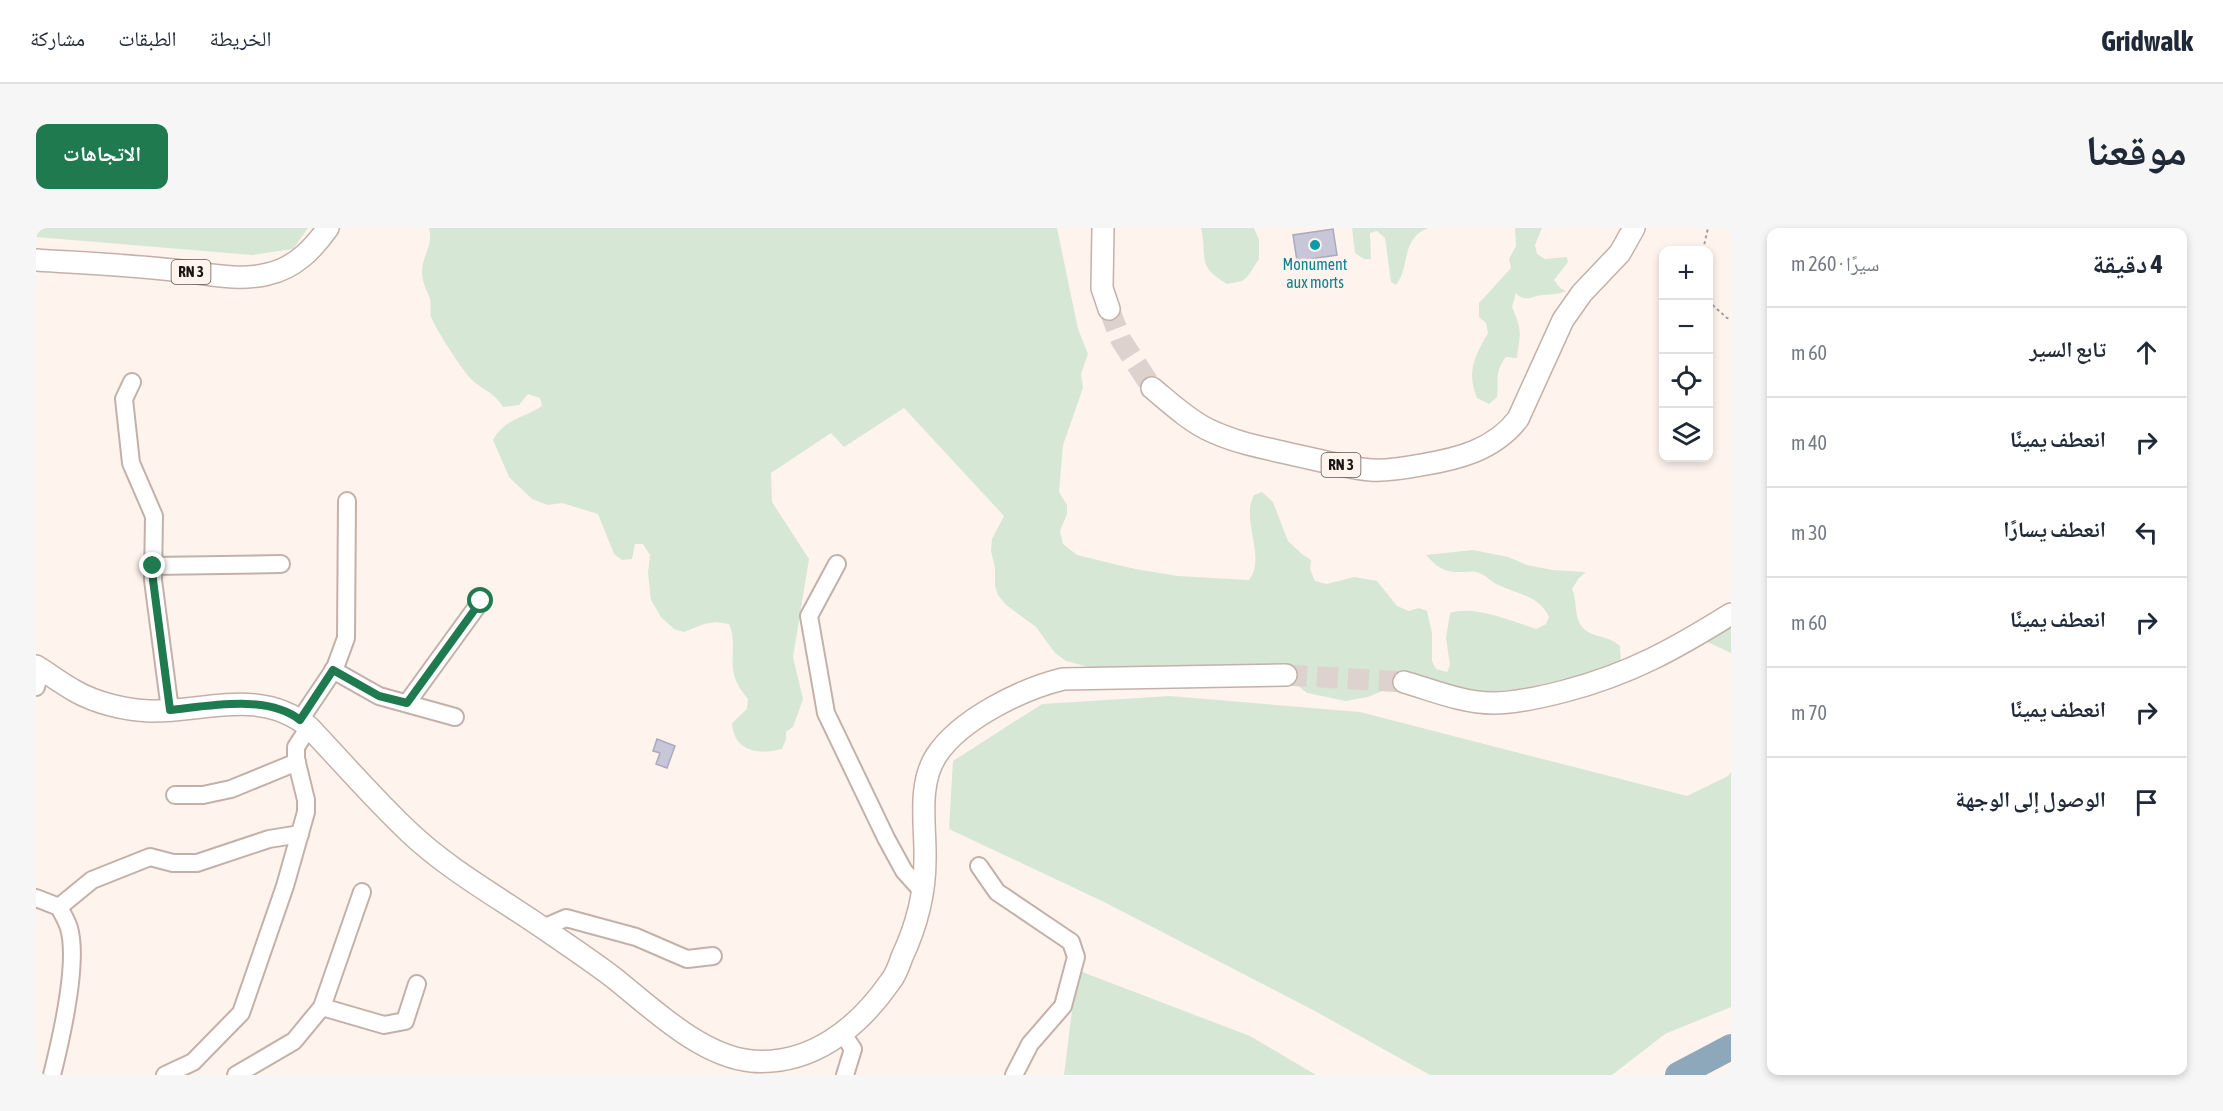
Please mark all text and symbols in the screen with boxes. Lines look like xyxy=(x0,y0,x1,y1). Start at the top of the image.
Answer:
text: Gridwalk xyxy=(2101,25,2193,57)
text: مشاركة xyxy=(30,26,85,50)
text: الطبقات xyxy=(118,26,177,50)
text: الخريطة xyxy=(210,26,271,50)
button: الاتجاهات xyxy=(36,124,168,189)
text: موقعنا xyxy=(2086,126,2187,174)
marker: Monument aux morts xyxy=(1308,238,1322,252)
map controls xyxy=(1659,246,1713,462)
button: + xyxy=(1659,246,1713,300)
text: 4 دقيقة xyxy=(2093,249,2163,279)
text: سيرًا · 260 m xyxy=(1791,252,1879,275)
place label: Monument aux morts xyxy=(1283,255,1348,291)
road number: RN 3 xyxy=(172,260,210,284)
button: − xyxy=(1659,300,1713,354)
text: تابع السير xyxy=(2030,336,2106,362)
icon: ahead xyxy=(2130,336,2163,369)
text: 60 m xyxy=(1791,341,1827,364)
button: locate xyxy=(1659,354,1713,408)
button: layers xyxy=(1659,408,1713,462)
text: انعطف يمينًا xyxy=(2010,426,2106,452)
icon: right xyxy=(2130,426,2163,459)
text: 40 m xyxy=(1791,431,1827,454)
road number: RN 3 xyxy=(1322,453,1360,477)
text: انعطف يسارًا xyxy=(2003,516,2106,542)
icon: left xyxy=(2130,516,2163,549)
text: 30 m xyxy=(1791,521,1827,544)
route end xyxy=(139,552,165,578)
route start xyxy=(467,587,493,613)
text: انعطف يمينًا xyxy=(2010,606,2106,632)
icon: right xyxy=(2130,606,2163,639)
text: 60 m xyxy=(1791,611,1827,634)
text: انعطف يمينًا xyxy=(2010,696,2106,722)
icon: right xyxy=(2130,696,2163,729)
text: 70 m xyxy=(1791,701,1827,724)
text: الوصول إلى الوجهة xyxy=(1955,786,2106,812)
icon: arrive xyxy=(2130,786,2163,819)

